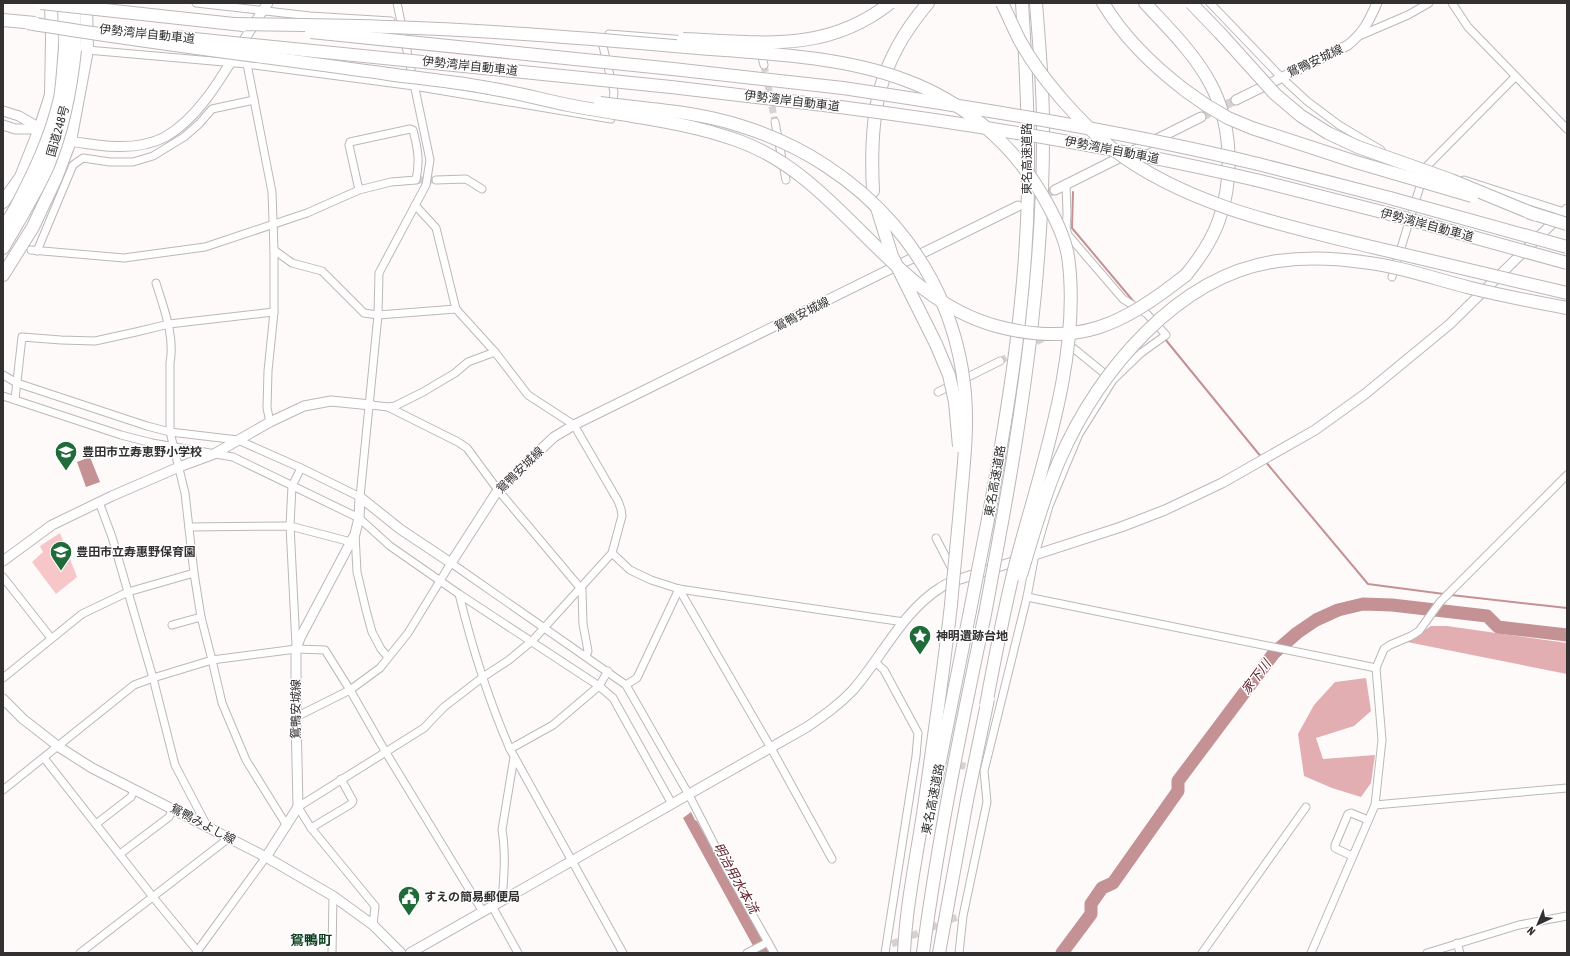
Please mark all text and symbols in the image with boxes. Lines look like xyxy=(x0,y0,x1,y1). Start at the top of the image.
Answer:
street label: 伊勢湾岸自動車道 xyxy=(99,22,195,46)
street label: 鴛鴨安城線 xyxy=(1285,42,1345,80)
street label: 伊勢湾岸自動車道 xyxy=(422,54,518,78)
street label: 伊勢湾岸自動車道 xyxy=(743,88,841,114)
street label: 国道248号 xyxy=(44,104,72,158)
street label: 東名高速道路 xyxy=(1020,123,1034,195)
street label: 伊勢湾岸自動車道 xyxy=(1064,134,1160,166)
street label: 伊勢湾岸自動車道 xyxy=(1379,206,1475,244)
street label: 鴛鴨安城線 xyxy=(772,294,832,334)
school or university icon: 豊田市立寿恵野小学校 xyxy=(53,439,79,472)
street label: 鴛鴨安城線 xyxy=(494,444,546,496)
street label: 東名高速道路 xyxy=(982,444,1008,518)
place label: 豊田市立寿恵野小学校 xyxy=(82,445,202,459)
school or university icon: 豊田市立寿惠野保育園 xyxy=(48,539,74,572)
place label: 豊田市立寿惠野保育園 xyxy=(76,545,196,559)
place icon: 神明遺跡台地 xyxy=(907,623,933,656)
place label: 神明遺跡台地 xyxy=(936,629,1008,643)
water label: 家下川 xyxy=(1238,655,1275,697)
street label: 鴛鴨安城線 xyxy=(289,679,303,739)
street label: 東名高速道路 xyxy=(919,762,947,836)
street label: 鴛鴨みよし線 xyxy=(168,801,238,847)
water label: 明治用水本流 xyxy=(711,840,762,917)
public building icon: すえの簡易郵便局 xyxy=(396,884,422,917)
place label: すえの簡易郵便局 xyxy=(424,890,520,904)
north arrow xyxy=(1518,904,1558,944)
text: N xyxy=(1525,925,1538,938)
district label: 鴛鴨町 xyxy=(290,932,332,948)

